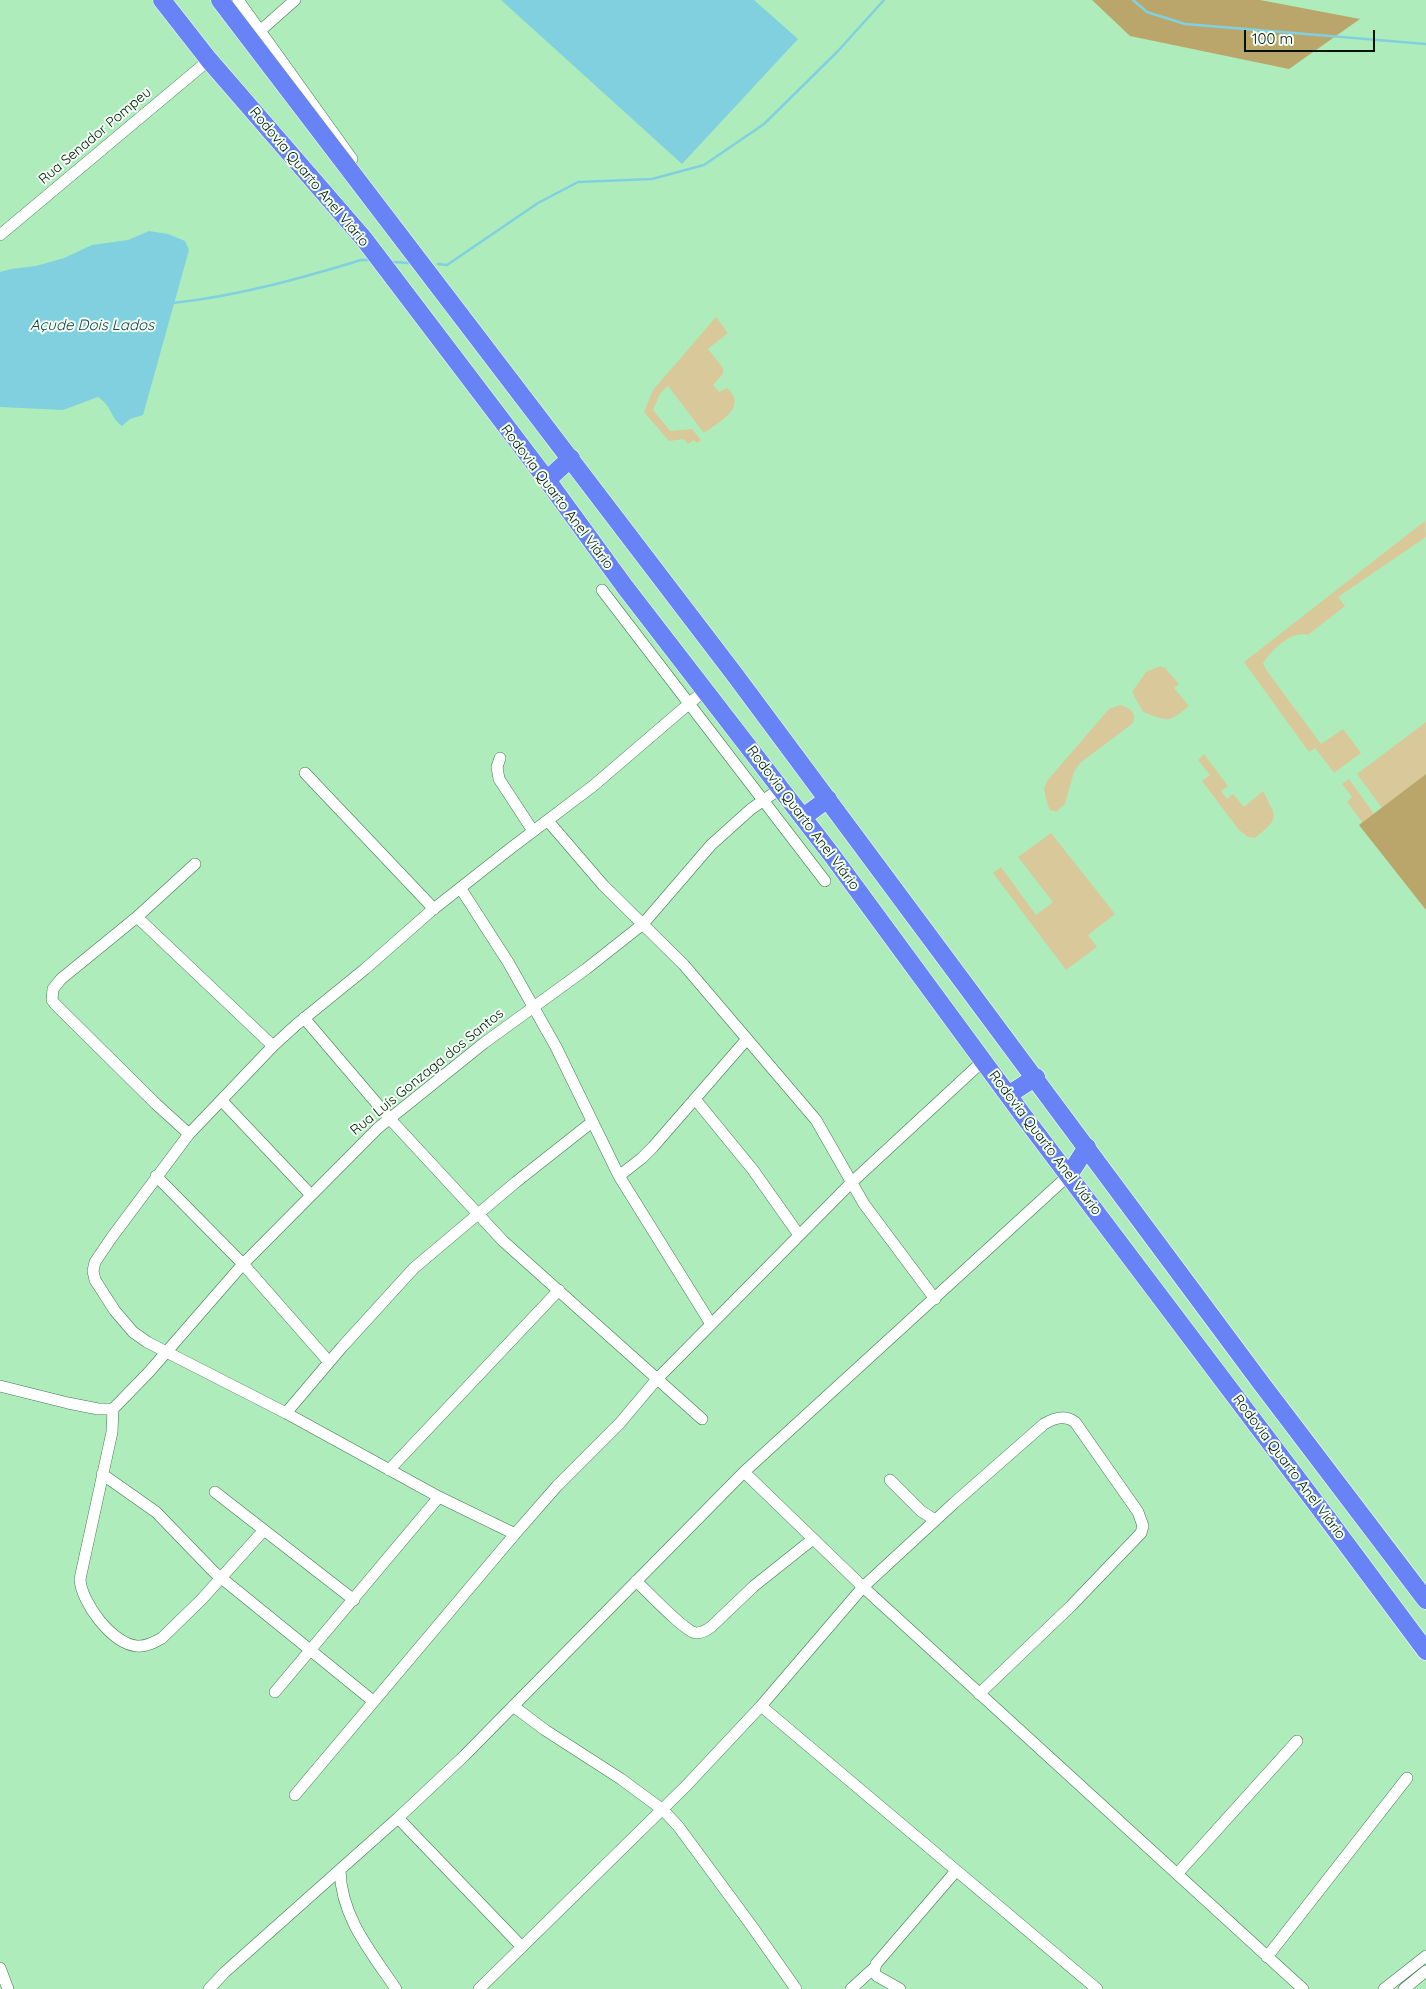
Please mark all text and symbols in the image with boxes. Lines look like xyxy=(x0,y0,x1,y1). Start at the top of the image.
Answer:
scale bar xyxy=(1246,20,1377,52)
text: 100 m xyxy=(1252,29,1293,48)
street label: Rua Senador Pompeu xyxy=(35,84,155,188)
street label: Rodovia Quarto Anel Viário xyxy=(246,104,372,250)
water label: Açude Dois Lados xyxy=(30,316,154,334)
street label: Rodovia Quarto Anel Viário xyxy=(497,421,617,573)
street label: Rodovia Quarto Anel Viário xyxy=(743,742,863,894)
street label: Rua Luís Gonzaga dos Santos xyxy=(347,1005,507,1139)
street label: Rodovia Quarto Anel Viário xyxy=(985,1067,1105,1219)
street label: Rodovia Quarto Anel Viário xyxy=(1229,1391,1349,1543)

